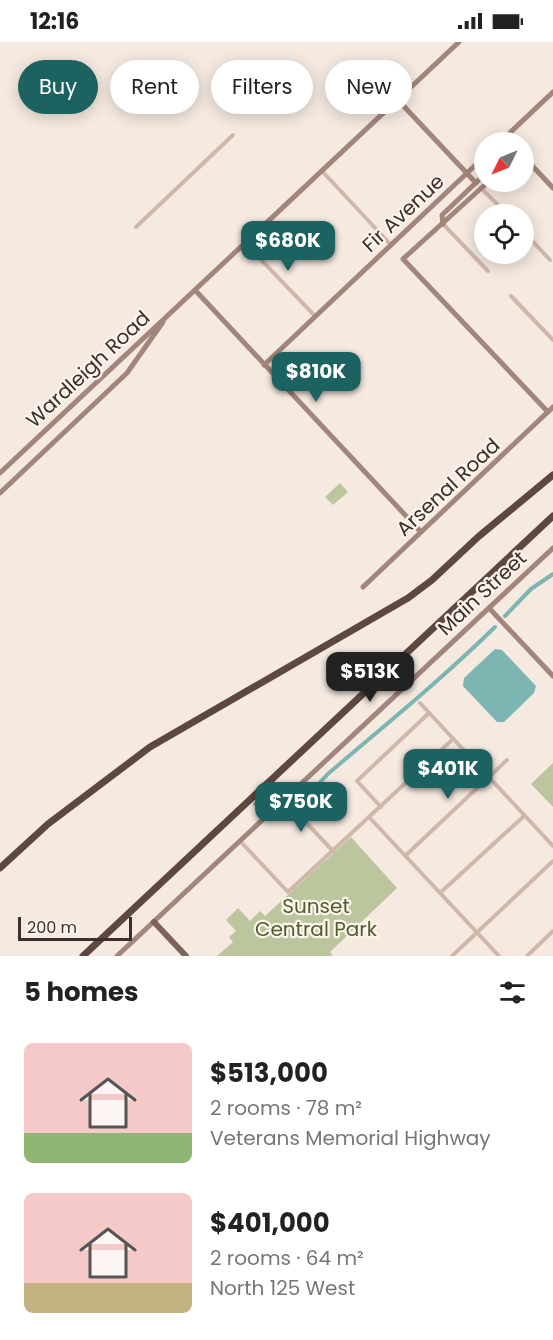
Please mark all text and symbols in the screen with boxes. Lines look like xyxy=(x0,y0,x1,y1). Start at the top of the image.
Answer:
text: 12:16 xyxy=(30,6,79,37)
chip: Buy xyxy=(18,60,98,114)
chip: Rent xyxy=(110,60,199,114)
chip: Filters xyxy=(211,60,313,114)
chip: New xyxy=(325,60,412,114)
north arrow xyxy=(474,132,534,192)
map controls xyxy=(474,132,534,264)
street label: Fir Avenue xyxy=(356,168,450,258)
button: locate xyxy=(474,204,534,264)
pin: $680K xyxy=(246,221,330,272)
text: $680K xyxy=(255,226,321,254)
street label: Wardleigh Road xyxy=(20,304,156,434)
pin: $810K xyxy=(274,352,358,403)
text: $810K xyxy=(286,357,346,385)
street label: Arsenal Road xyxy=(390,432,506,542)
street label: Main Street xyxy=(431,544,533,642)
pin: $513K xyxy=(328,652,412,703)
text: $513K xyxy=(340,657,400,685)
pin: $401K xyxy=(406,749,490,800)
text: $401K xyxy=(417,754,479,782)
pin: $750K xyxy=(259,782,343,833)
text: $750K xyxy=(269,787,333,815)
park label: Sunset Central Park xyxy=(255,892,378,943)
scale bar xyxy=(18,914,132,942)
text: 200 m xyxy=(27,916,77,939)
text: 5 homes xyxy=(24,974,139,1010)
icon: filters xyxy=(496,976,529,1009)
text: $513,000 xyxy=(210,1055,328,1091)
icon: home xyxy=(72,1067,144,1139)
text: 2 rooms · 78 m² xyxy=(210,1094,362,1122)
text: Veterans Memorial Highway xyxy=(210,1124,491,1152)
text: $401,000 xyxy=(210,1205,330,1241)
icon: home xyxy=(72,1217,144,1289)
text: 2 rooms · 64 m² xyxy=(210,1244,364,1272)
text: North 125 West xyxy=(210,1274,355,1302)

